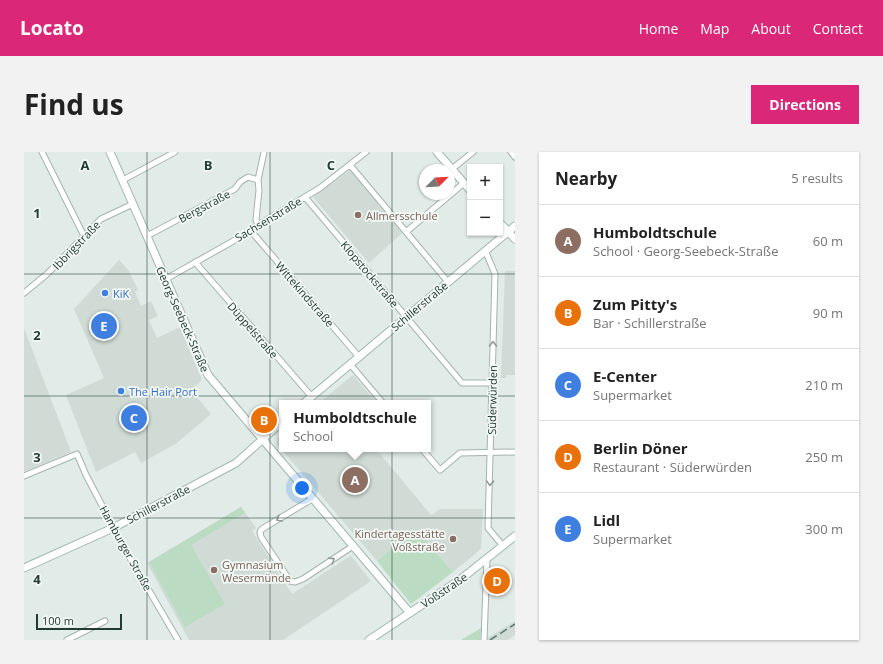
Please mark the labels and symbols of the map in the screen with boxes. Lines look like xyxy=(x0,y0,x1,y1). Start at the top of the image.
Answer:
text: A xyxy=(81,156,90,174)
text: B xyxy=(204,156,213,174)
text: C xyxy=(327,156,335,174)
north arrow xyxy=(419,164,455,200)
street label: Bergstraße xyxy=(176,186,232,226)
street label: Sachsenstraße xyxy=(232,193,304,245)
text: 1 xyxy=(33,204,41,222)
place label: Allmersschule xyxy=(366,208,438,223)
marker: Allmersschule xyxy=(353,210,363,220)
street label: Ibbrigstraße xyxy=(49,217,103,273)
street label: Klopstockstraße xyxy=(338,238,402,310)
street label: Wittekindstraße xyxy=(273,258,337,330)
street label: Georg-Seebeck-Straße xyxy=(153,264,213,374)
street label: Schillerstraße xyxy=(387,278,451,334)
place label: KiK xyxy=(113,286,130,301)
marker: KiK xyxy=(100,288,110,298)
street label: Düppelstraße xyxy=(224,299,282,361)
pin: E xyxy=(91,311,117,341)
text: 2 xyxy=(33,326,41,344)
one-way arrow xyxy=(489,341,497,347)
street label: Süderwürden xyxy=(484,365,500,435)
place label: The Hair Port xyxy=(129,384,197,399)
marker: The Hair Port xyxy=(116,386,126,396)
pin: C xyxy=(121,403,147,433)
pin: B xyxy=(251,405,277,435)
text: 3 xyxy=(33,448,41,466)
pin: A xyxy=(342,465,368,495)
your location xyxy=(292,478,312,498)
one-way arrow xyxy=(485,480,494,486)
street label: Schillerstraße xyxy=(124,481,192,527)
street label: Hamburger Straße xyxy=(96,503,156,593)
one-way arrow xyxy=(276,514,283,521)
place label: Kindertagesstätte Voßstraße xyxy=(355,526,445,554)
marker: Kindertagesstätte Voßstraße xyxy=(448,534,458,544)
place label: Gymnasium Wesermünde xyxy=(222,557,291,585)
one-way arrow xyxy=(328,557,335,564)
marker: Gymnasium Wesermünde xyxy=(209,565,219,575)
pin: D xyxy=(484,566,510,596)
street label: Voßstraße xyxy=(418,569,470,611)
text: 4 xyxy=(33,570,41,588)
scale bar xyxy=(36,612,122,631)

